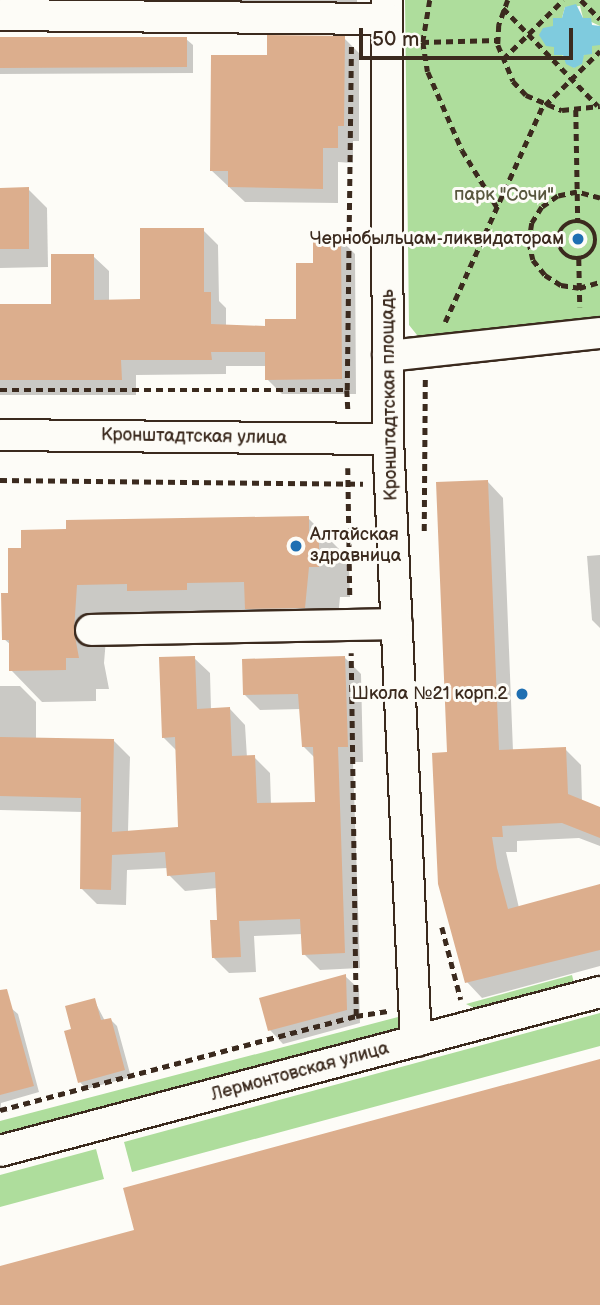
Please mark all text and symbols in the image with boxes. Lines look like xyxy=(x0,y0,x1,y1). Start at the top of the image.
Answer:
scale bar xyxy=(362,14,576,58)
text: 50 m xyxy=(372,27,419,52)
park label: парк "Сочи" xyxy=(454,184,554,206)
place label: Чернобыльцам-ликвидаторам xyxy=(310,228,564,250)
marker: Чернобыльцам-ликвидаторам xyxy=(570,231,586,247)
street label: Кронштадтская площадь xyxy=(377,289,403,501)
street label: Кронштадтская улица xyxy=(101,425,287,449)
place label: Алтайская здравница xyxy=(310,525,401,568)
marker: Алтайская здравница xyxy=(288,538,304,554)
place label: Школа №21 корп.2 xyxy=(352,683,508,705)
marker: Школа №21 корп.2 xyxy=(514,686,530,702)
street label: Лермонтовская улица xyxy=(209,1038,391,1106)

